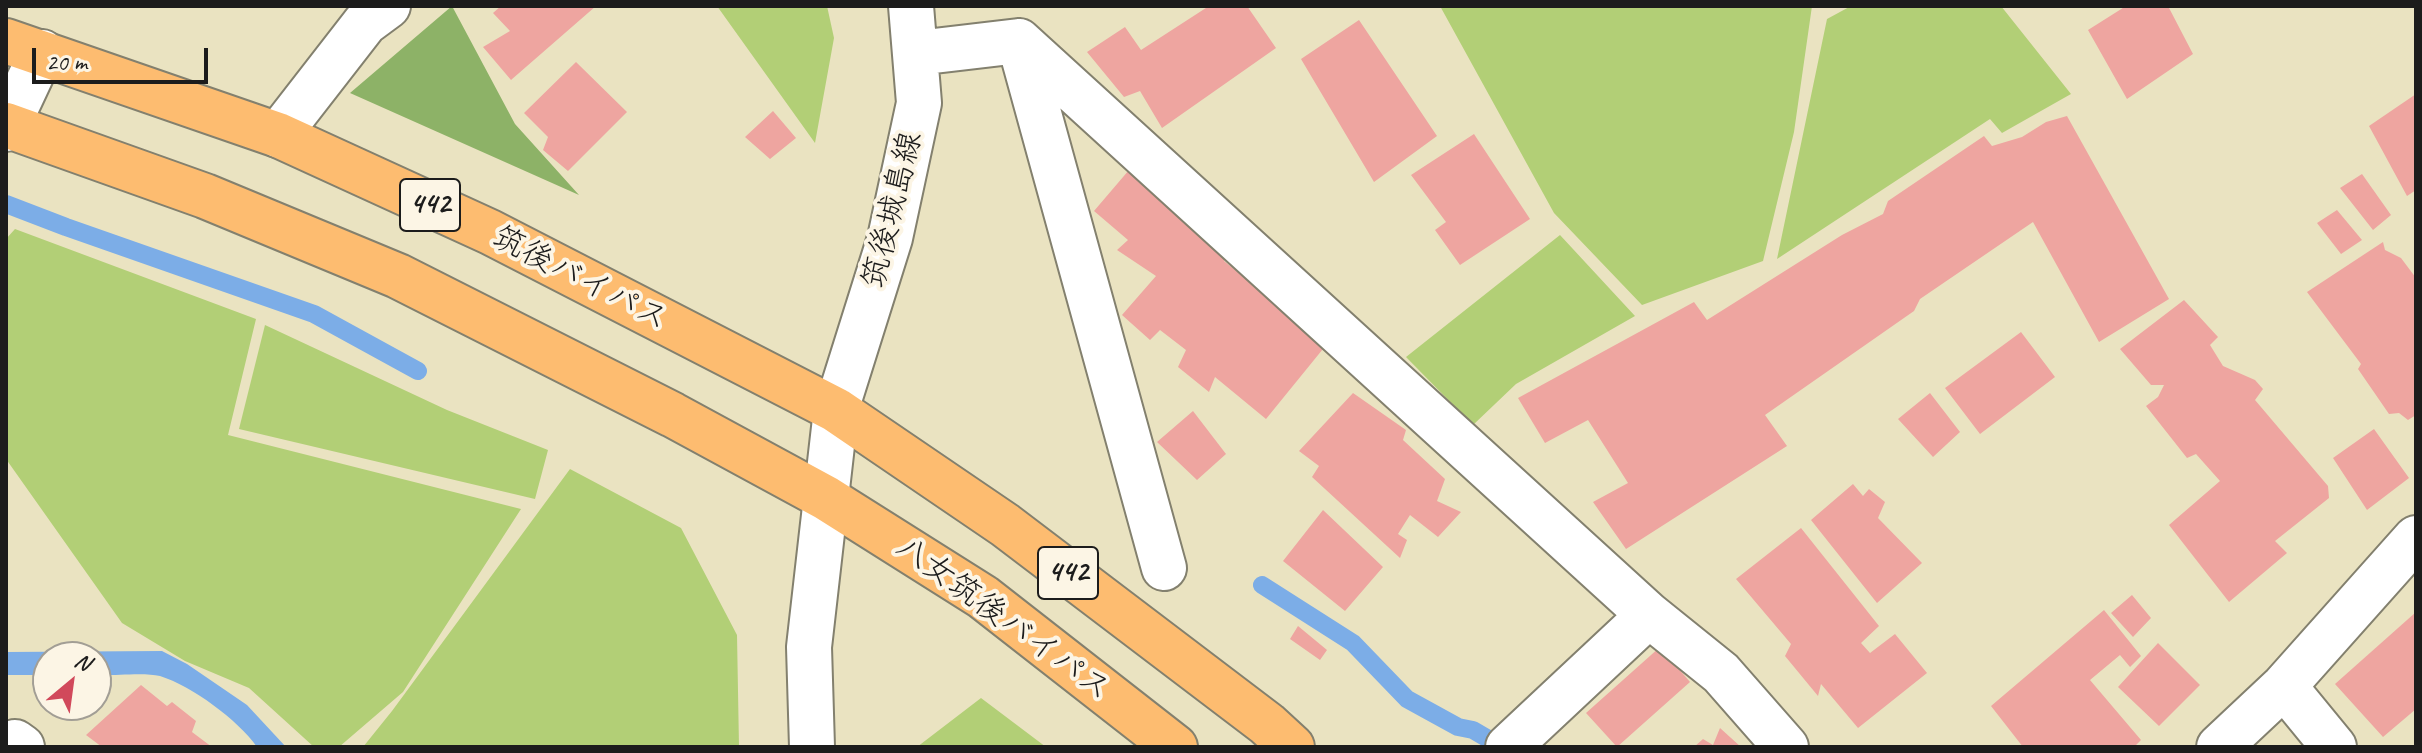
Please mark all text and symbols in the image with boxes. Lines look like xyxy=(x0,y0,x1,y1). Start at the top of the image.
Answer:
scale bar xyxy=(36,32,212,82)
text: 20 m xyxy=(46,47,87,77)
street label: 筑後城島線 xyxy=(855,128,931,292)
road number: 442 xyxy=(400,179,460,231)
street label: 筑後バイパス xyxy=(486,218,674,340)
street label: 八女筑後バイパス xyxy=(888,528,1118,710)
road number: 442 xyxy=(1038,547,1098,599)
north arrow xyxy=(32,641,112,721)
text: N xyxy=(70,646,95,677)

